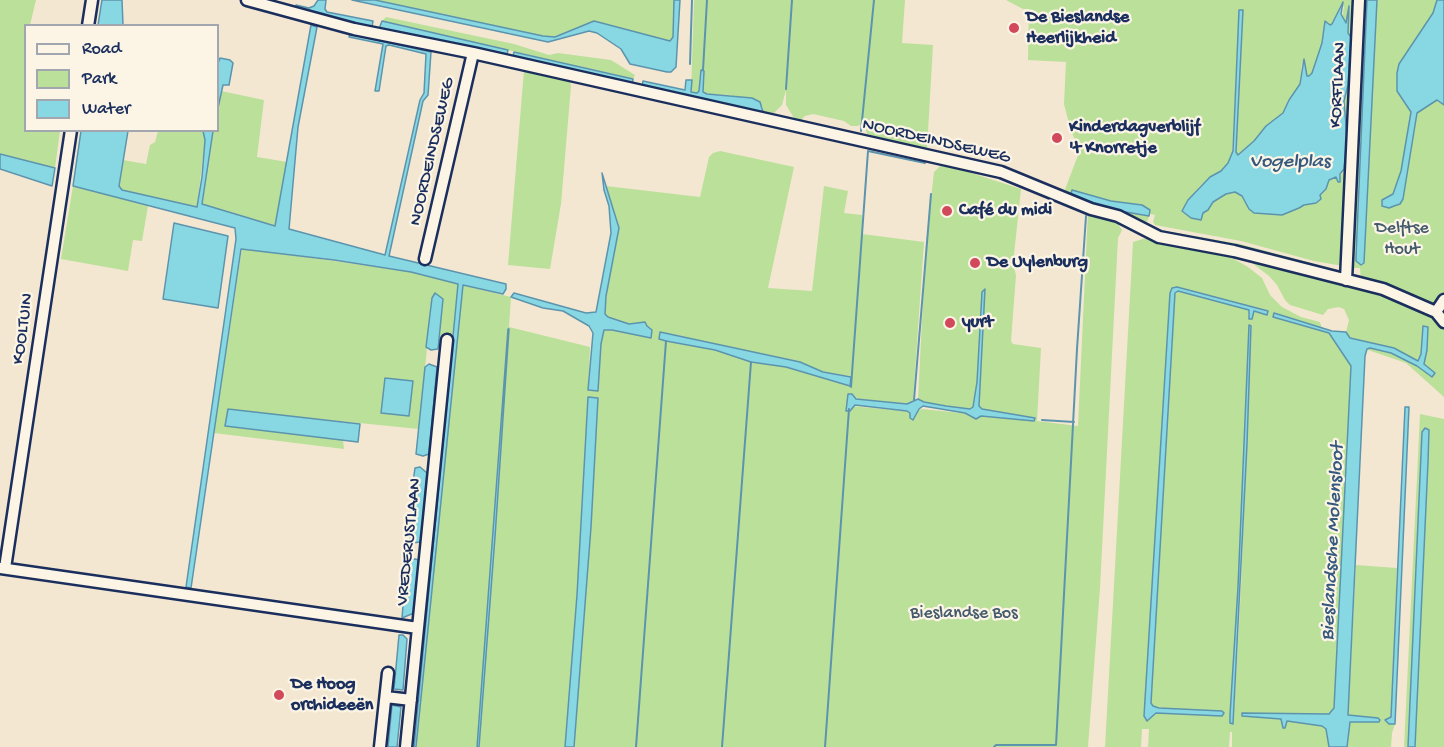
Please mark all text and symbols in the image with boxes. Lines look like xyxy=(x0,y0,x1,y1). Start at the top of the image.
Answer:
place label: De Bieslandse Heerlijkheid xyxy=(1026,7,1129,50)
marker: De Bieslandse Heerlijkheid xyxy=(1007,21,1021,35)
legend xyxy=(24,24,219,132)
text: Road xyxy=(82,39,121,60)
street label: KORFTLAAN xyxy=(1326,42,1352,128)
text: Park xyxy=(82,69,116,90)
street label: NOORDEINDSEWEG xyxy=(405,76,461,228)
text: Water xyxy=(82,99,130,120)
street label: NOORDEINDSEWEG xyxy=(860,114,1012,170)
place label: Kinderdagverblijf 't Knorretje xyxy=(1069,117,1200,160)
marker: Kinderdagverblijf 't Knorretje xyxy=(1050,131,1064,145)
water label: Vogelplas xyxy=(1250,151,1330,175)
place label: Café du midi xyxy=(959,200,1052,222)
marker: Café du midi xyxy=(940,204,954,218)
park label: Delftse Hout xyxy=(1375,218,1429,260)
place label: De Uylenburg xyxy=(987,252,1088,274)
marker: De Uylenburg xyxy=(968,256,982,270)
street label: KOOLTUIN xyxy=(8,292,40,366)
place label: yurt xyxy=(962,312,993,334)
marker: yurt xyxy=(943,316,957,330)
water label: Bieslandsche Molensloot xyxy=(1317,442,1351,642)
street label: VREDERUSTLAAN xyxy=(393,477,427,607)
park label: Bieslandse Bos xyxy=(910,603,1018,625)
place label: De Hoog orchideeën xyxy=(291,674,373,716)
marker: De Hoog orchideeën xyxy=(272,688,286,702)

